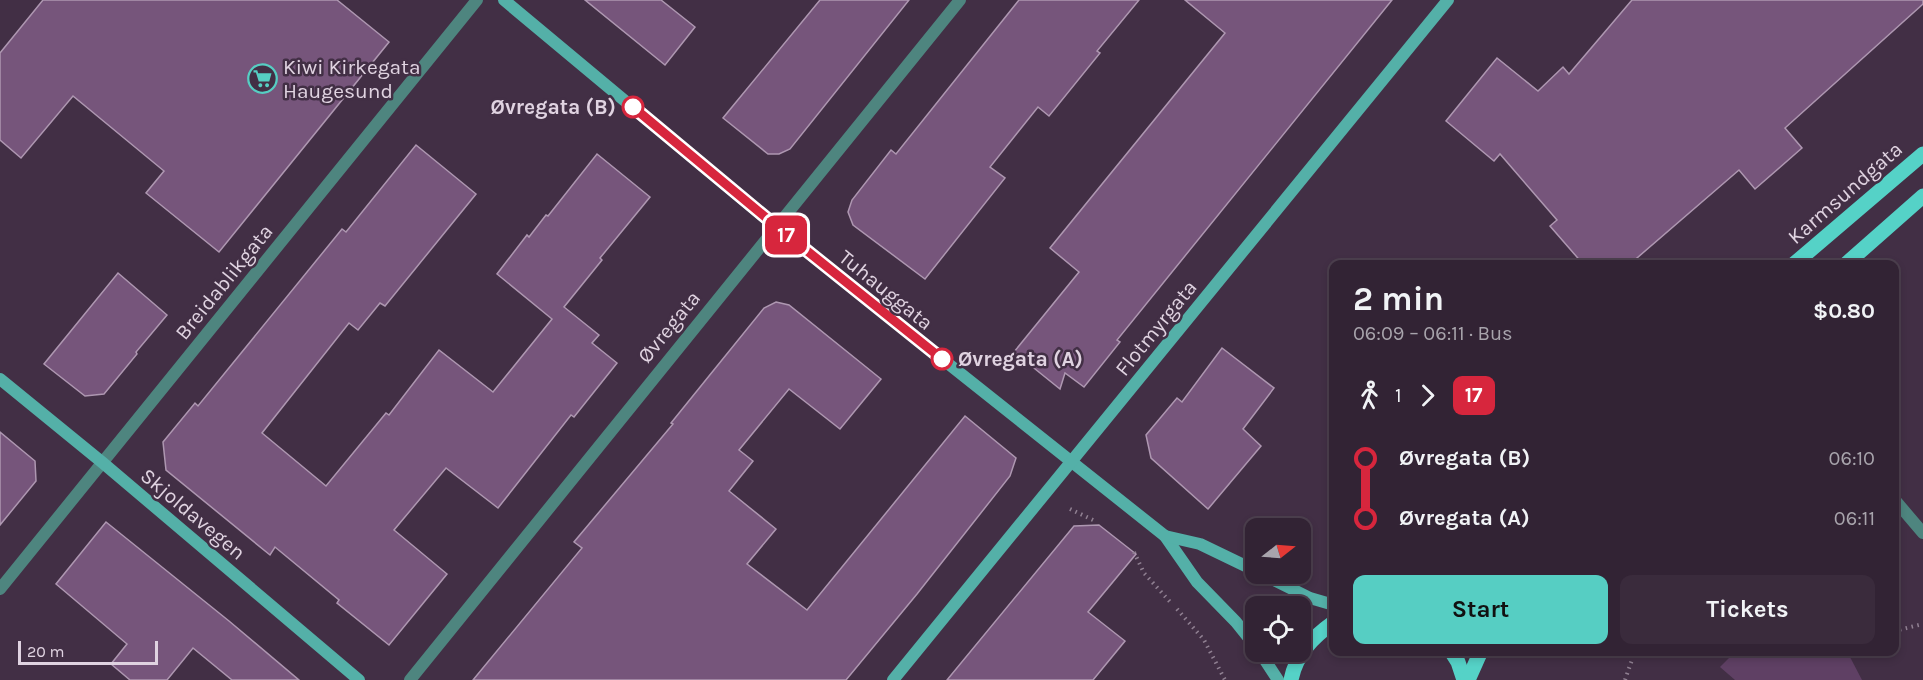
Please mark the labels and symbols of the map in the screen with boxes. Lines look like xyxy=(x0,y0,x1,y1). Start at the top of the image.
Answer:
place label: Kiwi Kirkegata Haugesund xyxy=(283,55,421,103)
supermarket icon: Kiwi Kirkegata Haugesund xyxy=(246,63,278,95)
place label: Øvregata (B) xyxy=(491,95,616,119)
marker: Øvregata (B) xyxy=(622,96,644,118)
street label: Karmsundgata xyxy=(1783,137,1907,249)
line badge: 17 xyxy=(759,216,813,254)
street label: Breidablikgata xyxy=(170,220,278,344)
street label: Tuhauggata xyxy=(834,245,938,335)
street label: Flotmyrgata xyxy=(1110,275,1202,381)
street label: Øvregata xyxy=(633,286,705,368)
place label: Øvregata (A) xyxy=(958,347,1083,371)
marker: Øvregata (A) xyxy=(931,348,953,370)
street label: Skjoldavegen xyxy=(136,463,250,565)
north arrow xyxy=(1245,518,1311,584)
scale bar xyxy=(18,638,158,666)

